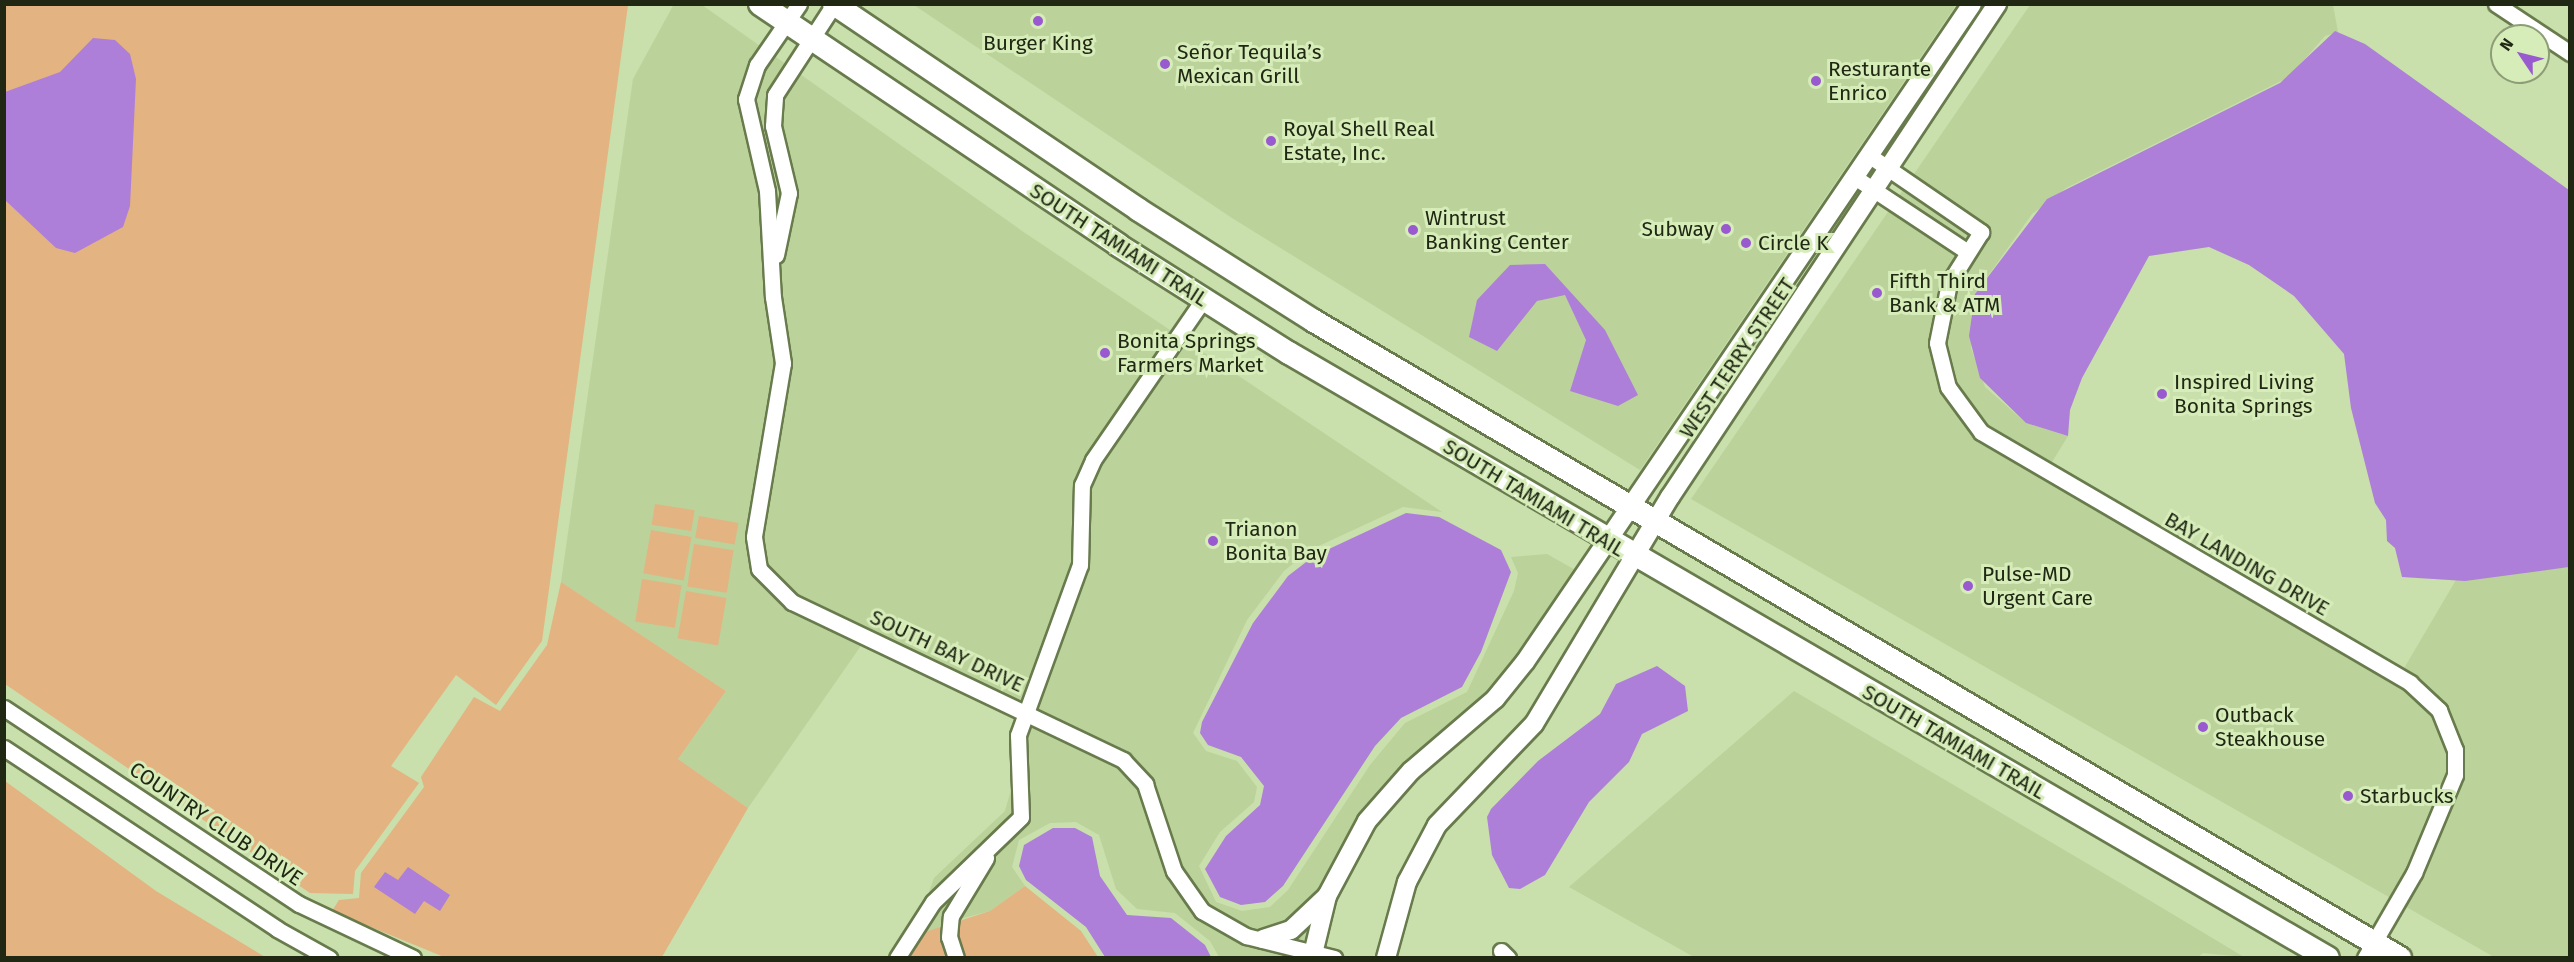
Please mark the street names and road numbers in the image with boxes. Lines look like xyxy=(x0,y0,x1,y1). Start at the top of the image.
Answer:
street label: SOUTH TAMIAMI TRAIL xyxy=(1025,178,1213,312)
street label: WEST TERRY STREET xyxy=(1674,273,1800,443)
street label: SOUTH TAMIAMI TRAIL xyxy=(1439,434,1629,562)
street label: BAY LANDING DRIVE xyxy=(2160,507,2334,621)
street label: SOUTH BAY DRIVE xyxy=(866,604,1028,698)
street label: SOUTH TAMIAMI TRAIL xyxy=(1858,679,2050,805)
street label: COUNTRY CLUB DRIVE xyxy=(125,757,307,891)

